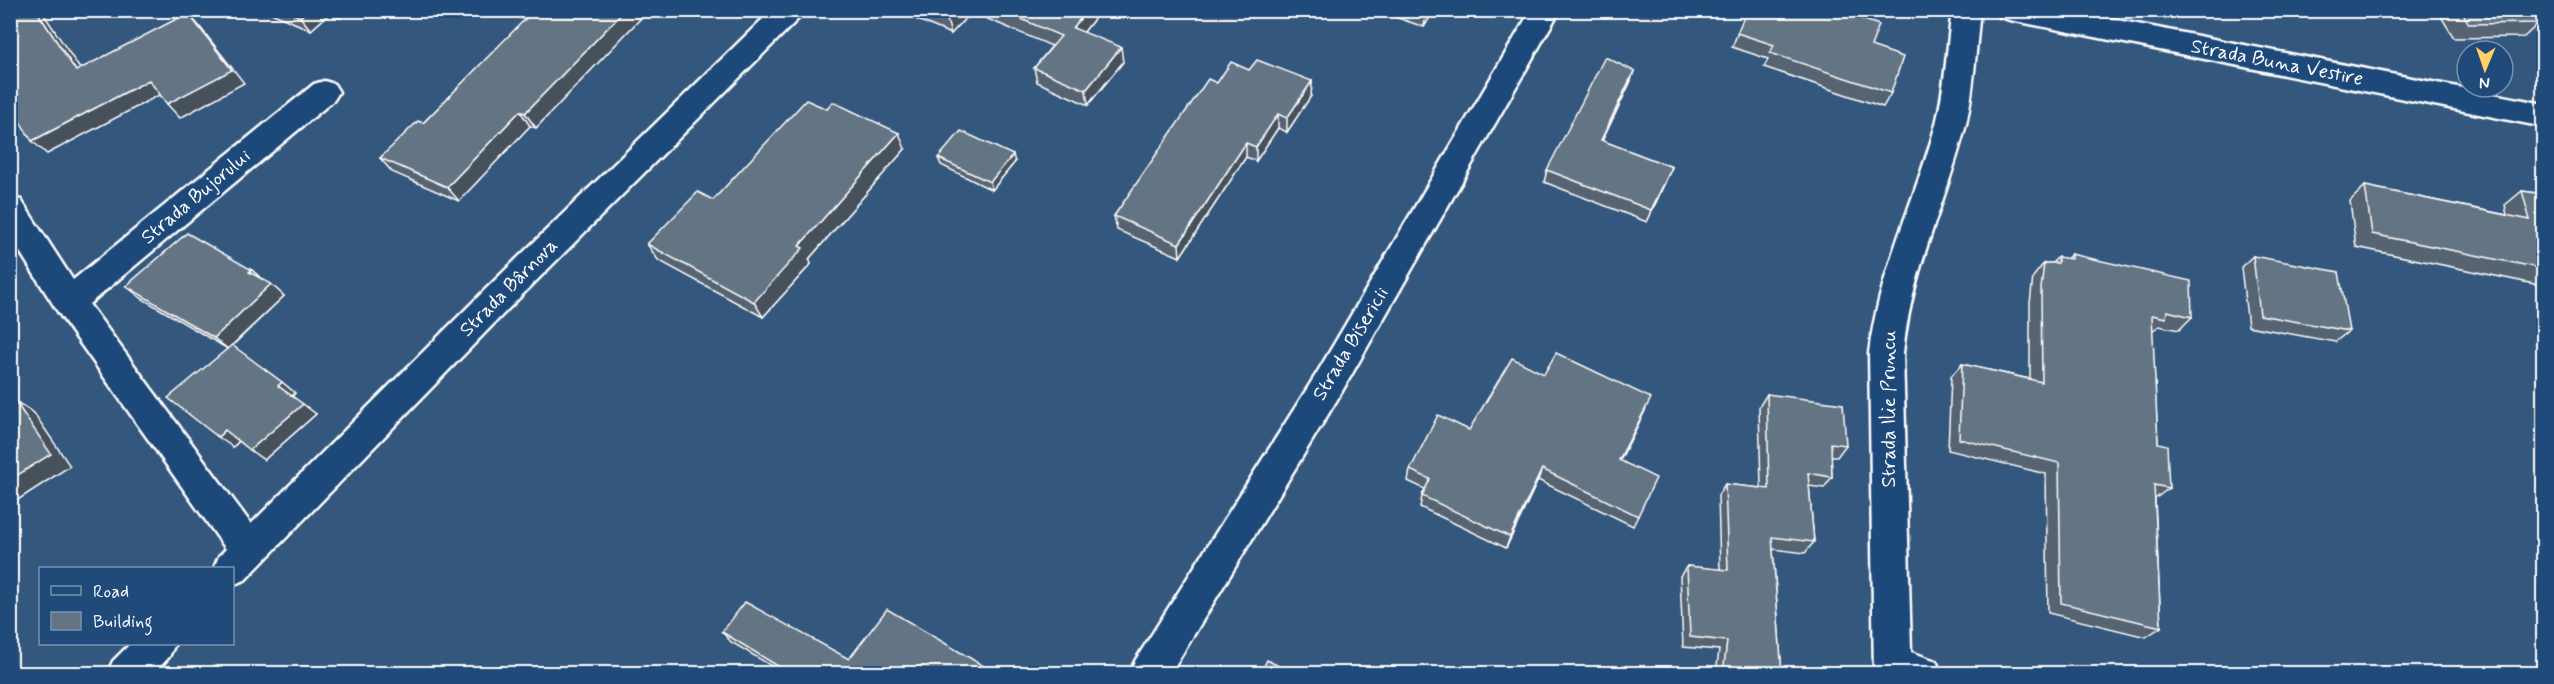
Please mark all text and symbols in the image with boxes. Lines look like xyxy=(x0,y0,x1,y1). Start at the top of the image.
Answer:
street label: Strada Buna Vestire xyxy=(2188,33,2366,93)
north arrow xyxy=(2455,39,2515,99)
text: N xyxy=(2479,72,2490,93)
street label: Strada Bujorului xyxy=(135,143,257,251)
street label: Strada Bârnova xyxy=(454,233,564,343)
street label: Strada Bisericii xyxy=(1306,282,1396,406)
street label: Strada Ilie Pruncu xyxy=(1876,331,1903,487)
legend xyxy=(39,567,234,645)
text: Road xyxy=(93,580,129,604)
text: Building xyxy=(93,610,153,636)

